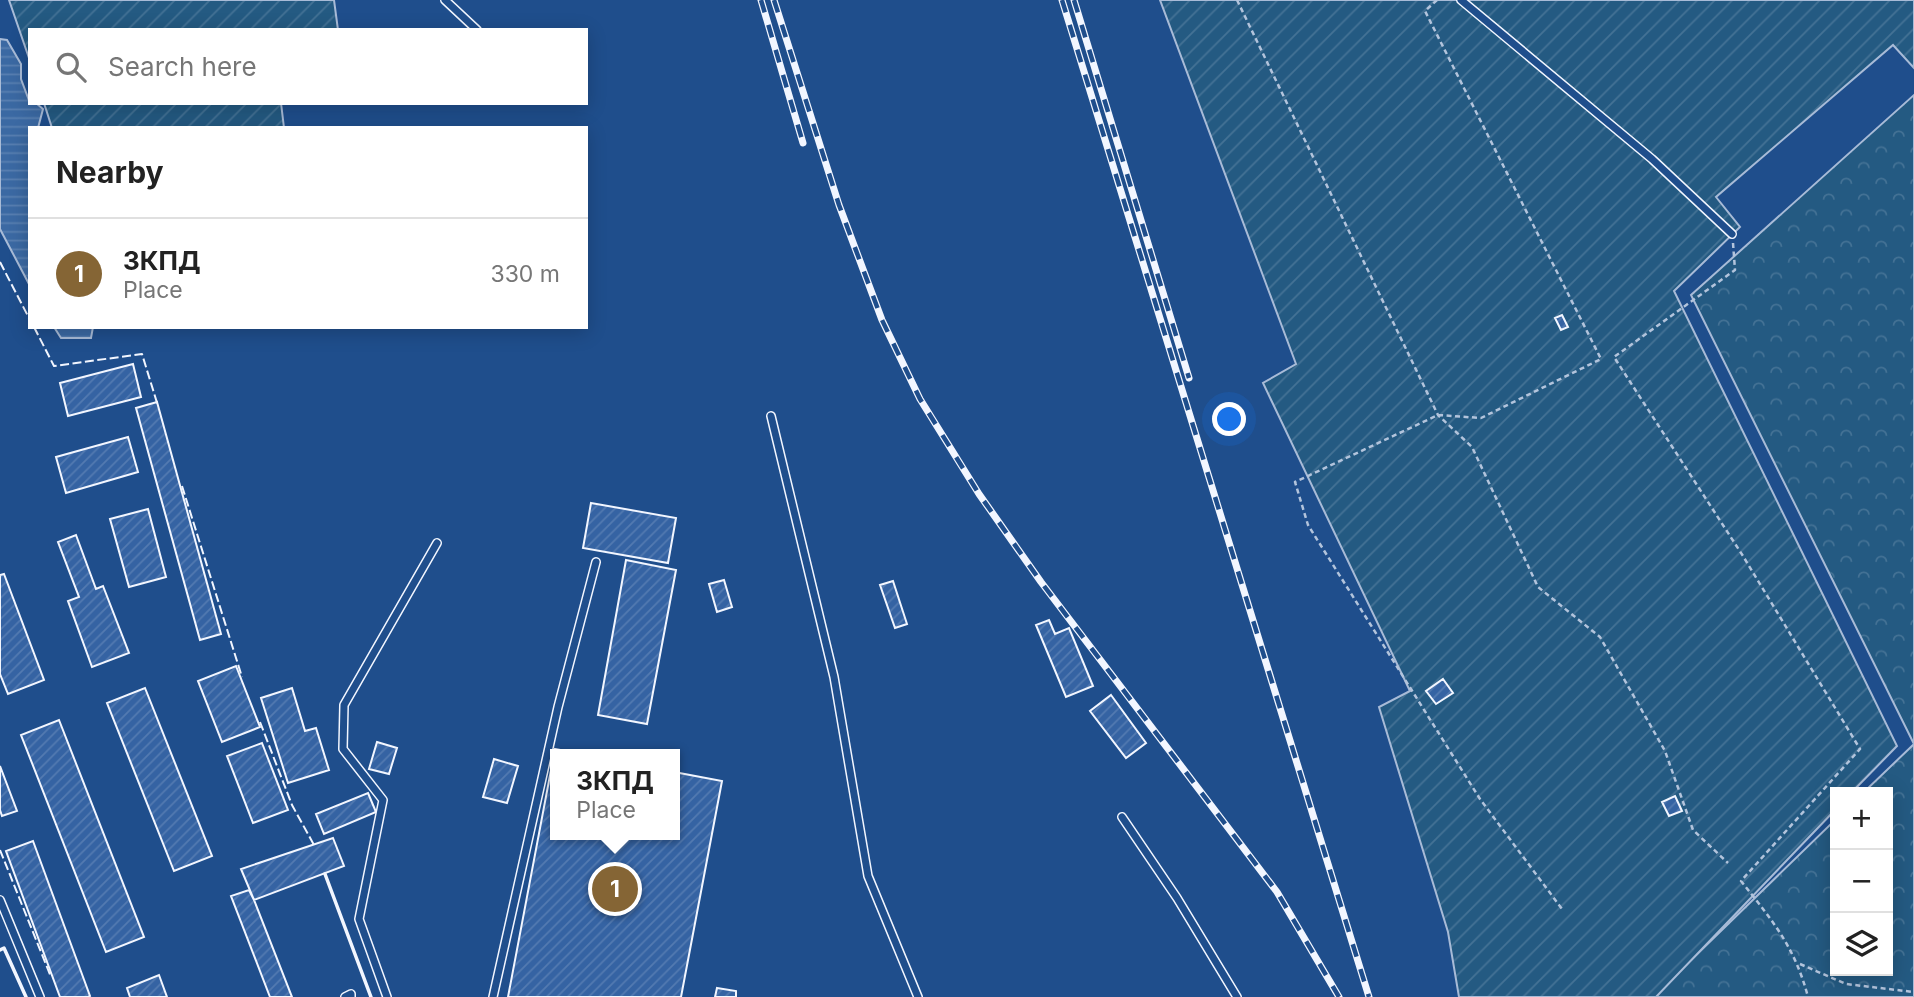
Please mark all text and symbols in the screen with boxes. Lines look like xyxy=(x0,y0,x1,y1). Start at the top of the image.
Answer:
search box xyxy=(28,28,588,105)
icon: search xyxy=(52,48,90,86)
text: Search here xyxy=(108,51,257,82)
text: Nearby xyxy=(56,154,164,190)
text: ЗКПД xyxy=(123,245,200,276)
text: 1 xyxy=(74,260,84,288)
text: 330 m xyxy=(490,260,560,288)
text: Place xyxy=(123,276,183,304)
your location xyxy=(1212,402,1246,436)
popup xyxy=(550,749,680,840)
text: ЗКПД xyxy=(576,765,654,796)
map controls xyxy=(1830,787,1893,976)
button: + xyxy=(1830,787,1893,850)
text: Place xyxy=(576,796,636,824)
button: − xyxy=(1830,850,1893,913)
pin: 1 xyxy=(592,863,638,915)
button: layers xyxy=(1830,913,1893,976)

